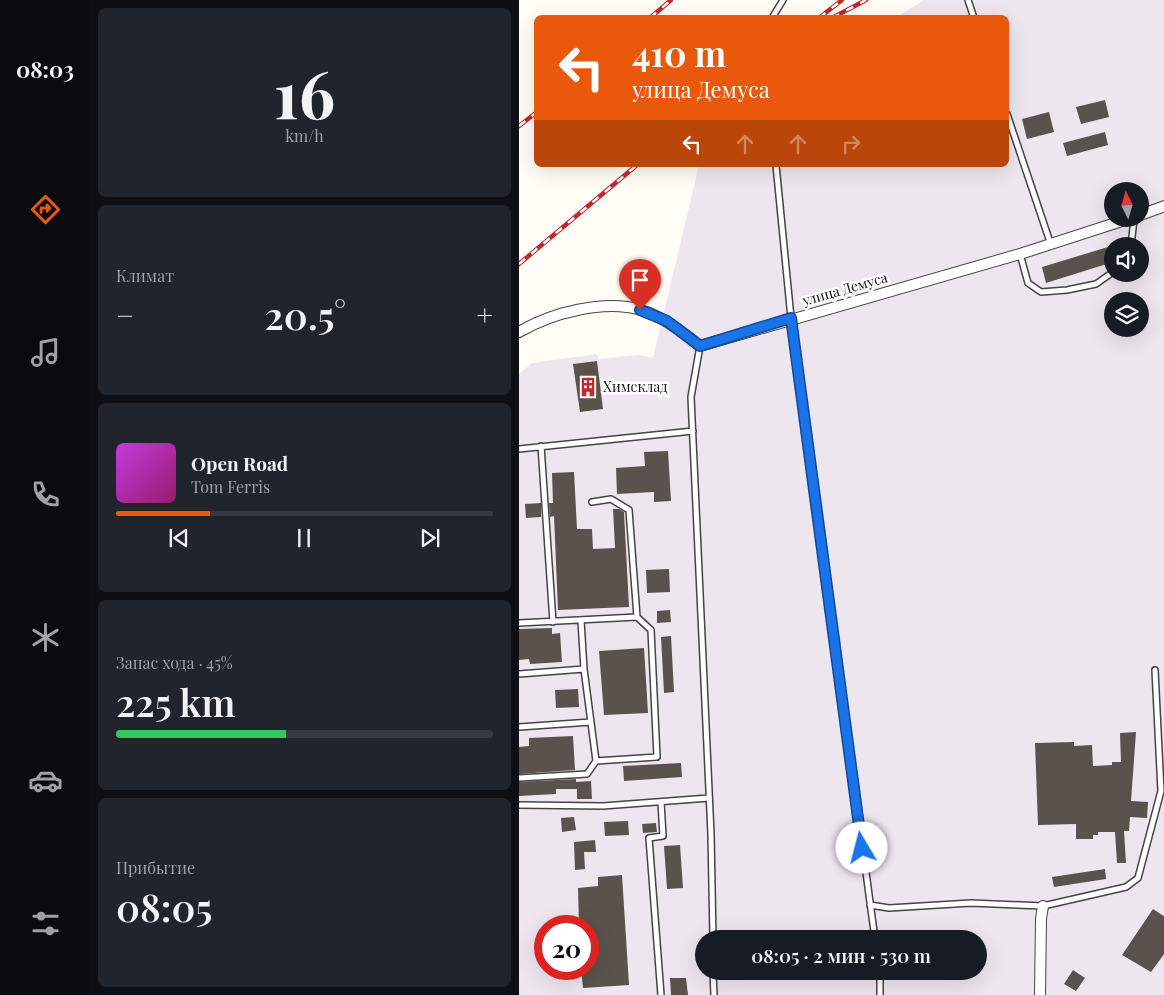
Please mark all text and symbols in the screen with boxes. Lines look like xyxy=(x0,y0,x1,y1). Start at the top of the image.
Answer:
text: 410 m xyxy=(632,29,726,76)
icon: left xyxy=(549,35,614,100)
text: 16 xyxy=(274,49,335,135)
text: 08:03 xyxy=(16,54,74,84)
text: улица Демуса xyxy=(632,74,770,104)
text: km/h xyxy=(285,125,324,146)
icon: left xyxy=(678,130,706,158)
icon: ahead xyxy=(731,130,759,158)
icon: ahead xyxy=(784,130,812,158)
icon: right xyxy=(837,130,865,158)
north arrow xyxy=(1104,182,1149,228)
map controls xyxy=(1104,182,1149,337)
icon: directions xyxy=(28,192,63,227)
button: sound xyxy=(1104,237,1149,282)
pin xyxy=(619,259,661,310)
text: Климат xyxy=(116,265,174,286)
icon: arrive xyxy=(626,266,654,294)
street label: улица Демуса xyxy=(799,267,890,310)
text: 20.5° xyxy=(264,289,346,340)
button: layers xyxy=(1104,292,1149,337)
text: − xyxy=(116,296,134,333)
text: + xyxy=(477,296,493,333)
icon: music xyxy=(28,335,63,370)
building icon: Химсклад xyxy=(577,376,599,398)
place label: Химсклад xyxy=(603,377,668,396)
text: Open Road xyxy=(191,450,288,476)
text: Tom Ferris xyxy=(191,476,270,497)
icon: phone xyxy=(28,477,63,512)
icon: previous xyxy=(165,524,193,552)
icon: pause xyxy=(290,524,318,552)
icon: next xyxy=(416,524,444,552)
icon: climate xyxy=(28,620,63,655)
text: Запас хода · 45% xyxy=(116,652,233,673)
text: 225 km xyxy=(116,676,235,727)
icon: car xyxy=(28,763,63,798)
position arrow xyxy=(835,821,887,873)
text: Прибытие xyxy=(116,857,195,878)
text: 08:05 xyxy=(116,881,212,932)
icon: filters xyxy=(28,906,63,941)
speed limit sign: 20 xyxy=(534,915,599,980)
text: 08:05 · 2 мин · 530 m xyxy=(751,942,931,968)

